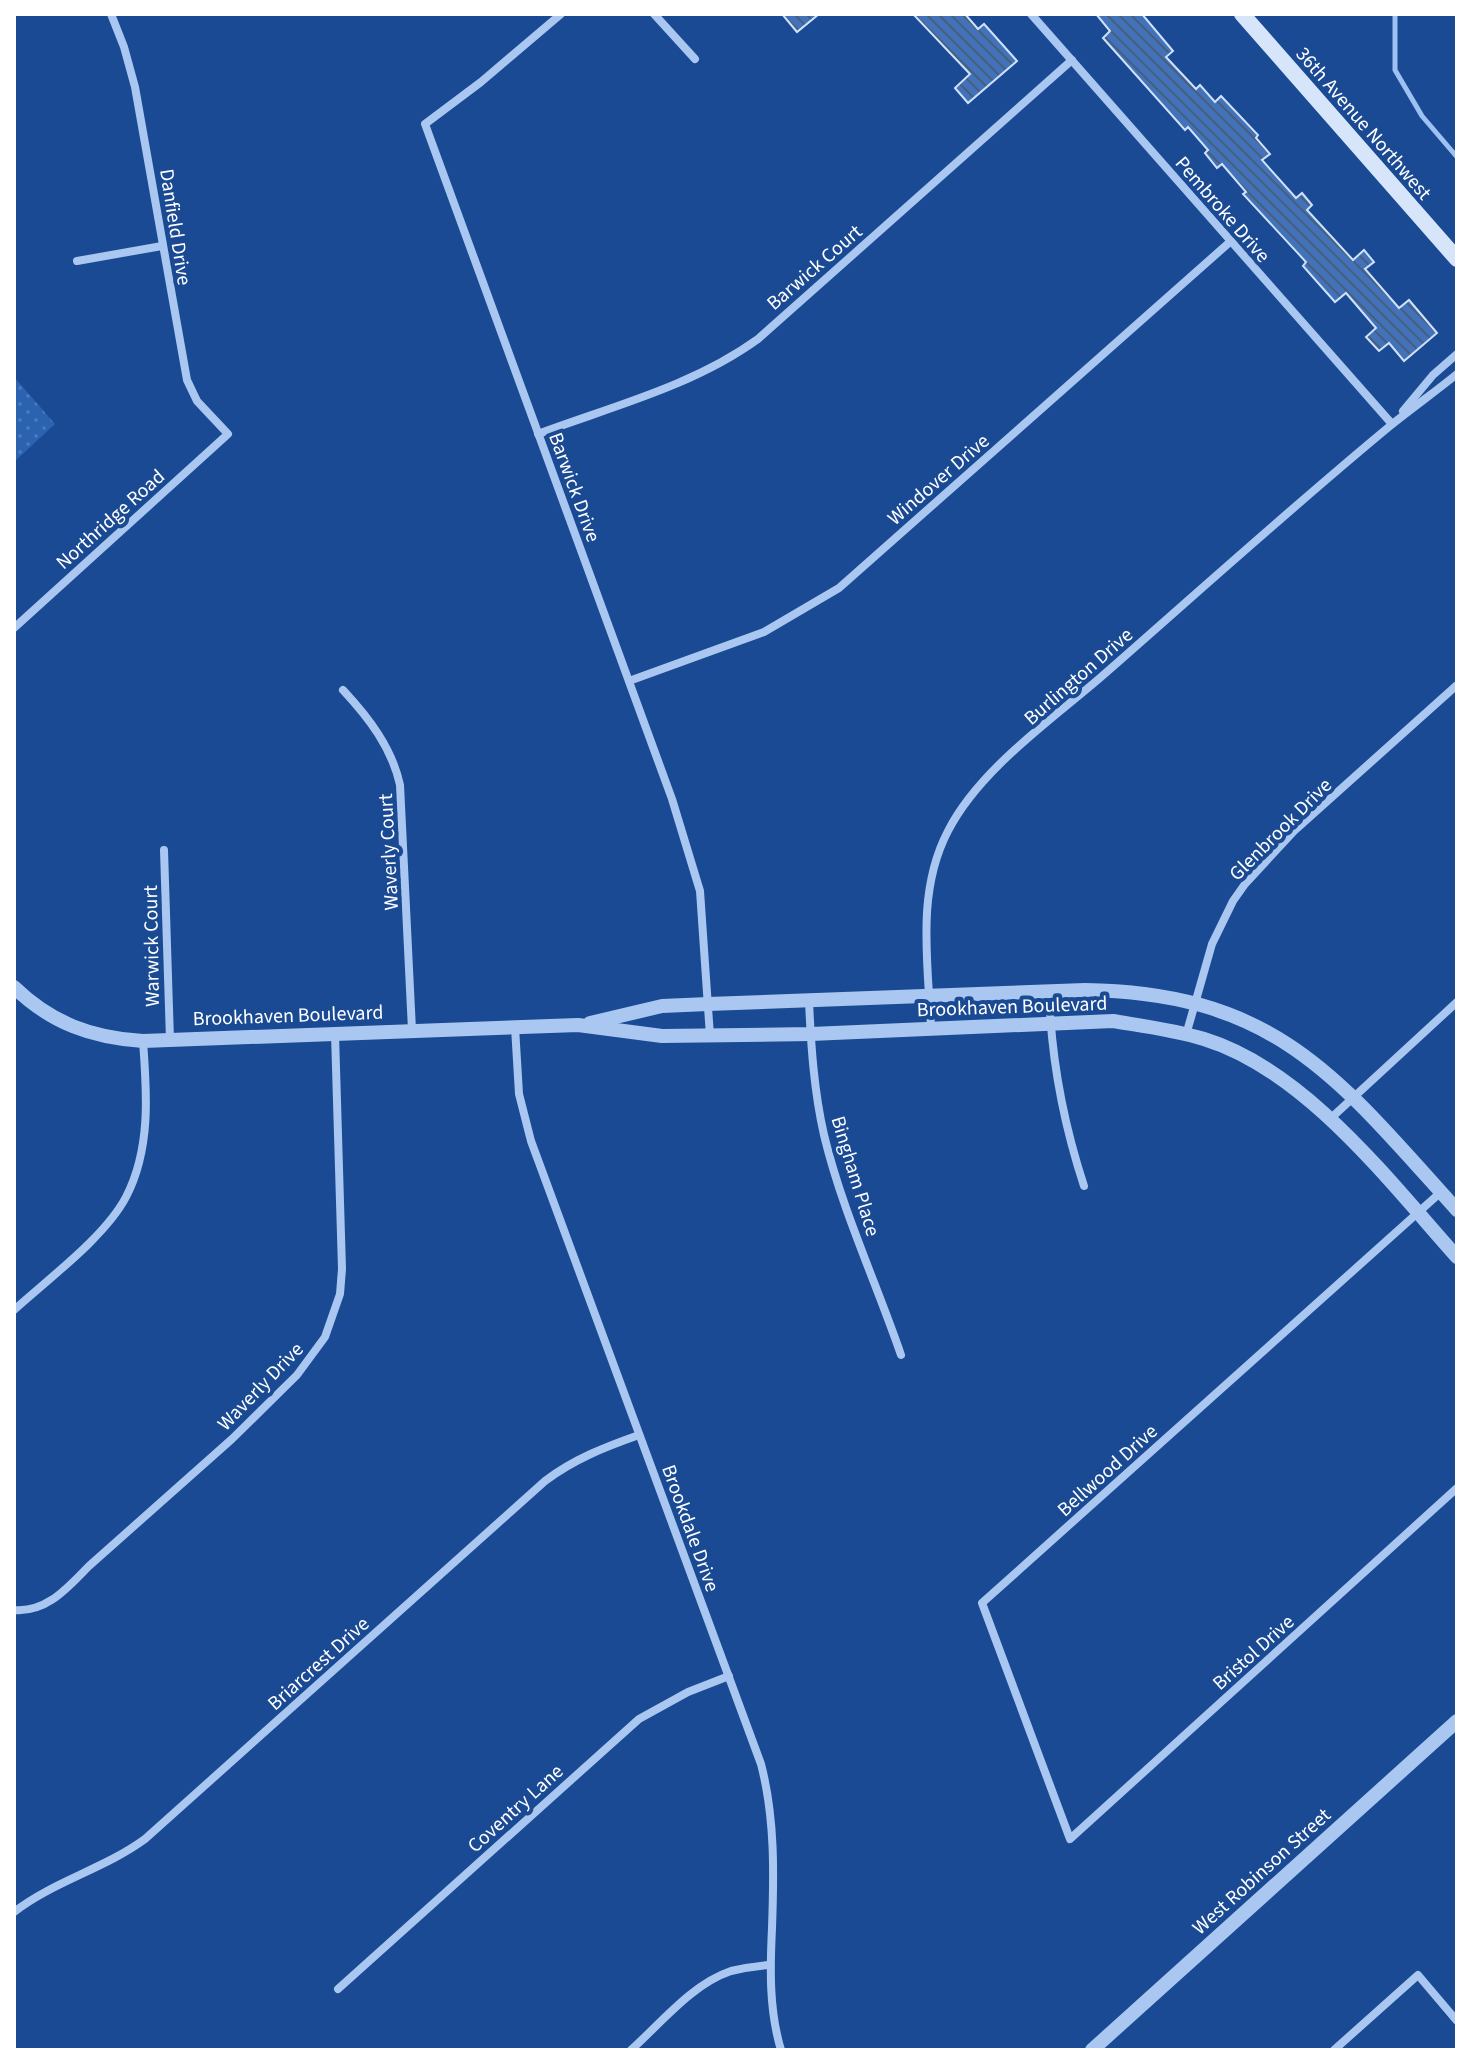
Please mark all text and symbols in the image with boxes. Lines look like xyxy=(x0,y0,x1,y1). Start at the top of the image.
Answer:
street label: 36th Avenue Northwest xyxy=(1289,41,1438,206)
street label: Pembroke Drive xyxy=(1168,150,1276,269)
street label: Danfield Drive xyxy=(152,167,198,287)
street label: Barwick Court xyxy=(761,218,869,317)
street label: Windover Drive xyxy=(882,428,996,532)
street label: Barwick Drive xyxy=(541,429,607,546)
street label: Northridge Road xyxy=(50,463,171,576)
street label: Burlington Drive xyxy=(1018,621,1139,732)
street label: Glenbrook Drive xyxy=(1223,772,1338,887)
street label: Waverly Court xyxy=(372,793,406,911)
street label: Warwick Court xyxy=(137,885,167,1007)
street label: Brookhaven Boulevard xyxy=(916,990,1108,1024)
street label: Brookhaven Boulevard xyxy=(192,999,384,1033)
street label: Bingham Place xyxy=(823,1113,887,1240)
street label: Waverly Drive xyxy=(211,1336,310,1437)
street label: Bellwood Drive xyxy=(1051,1418,1164,1523)
street label: Brookdale Drive xyxy=(654,1461,726,1596)
street label: Bristol Drive xyxy=(1207,1608,1301,1697)
street label: Briarcrest Drive xyxy=(262,1610,376,1717)
street label: Coventry Lane xyxy=(462,1758,570,1859)
street label: West Robinson Street xyxy=(1186,1802,1337,1942)

